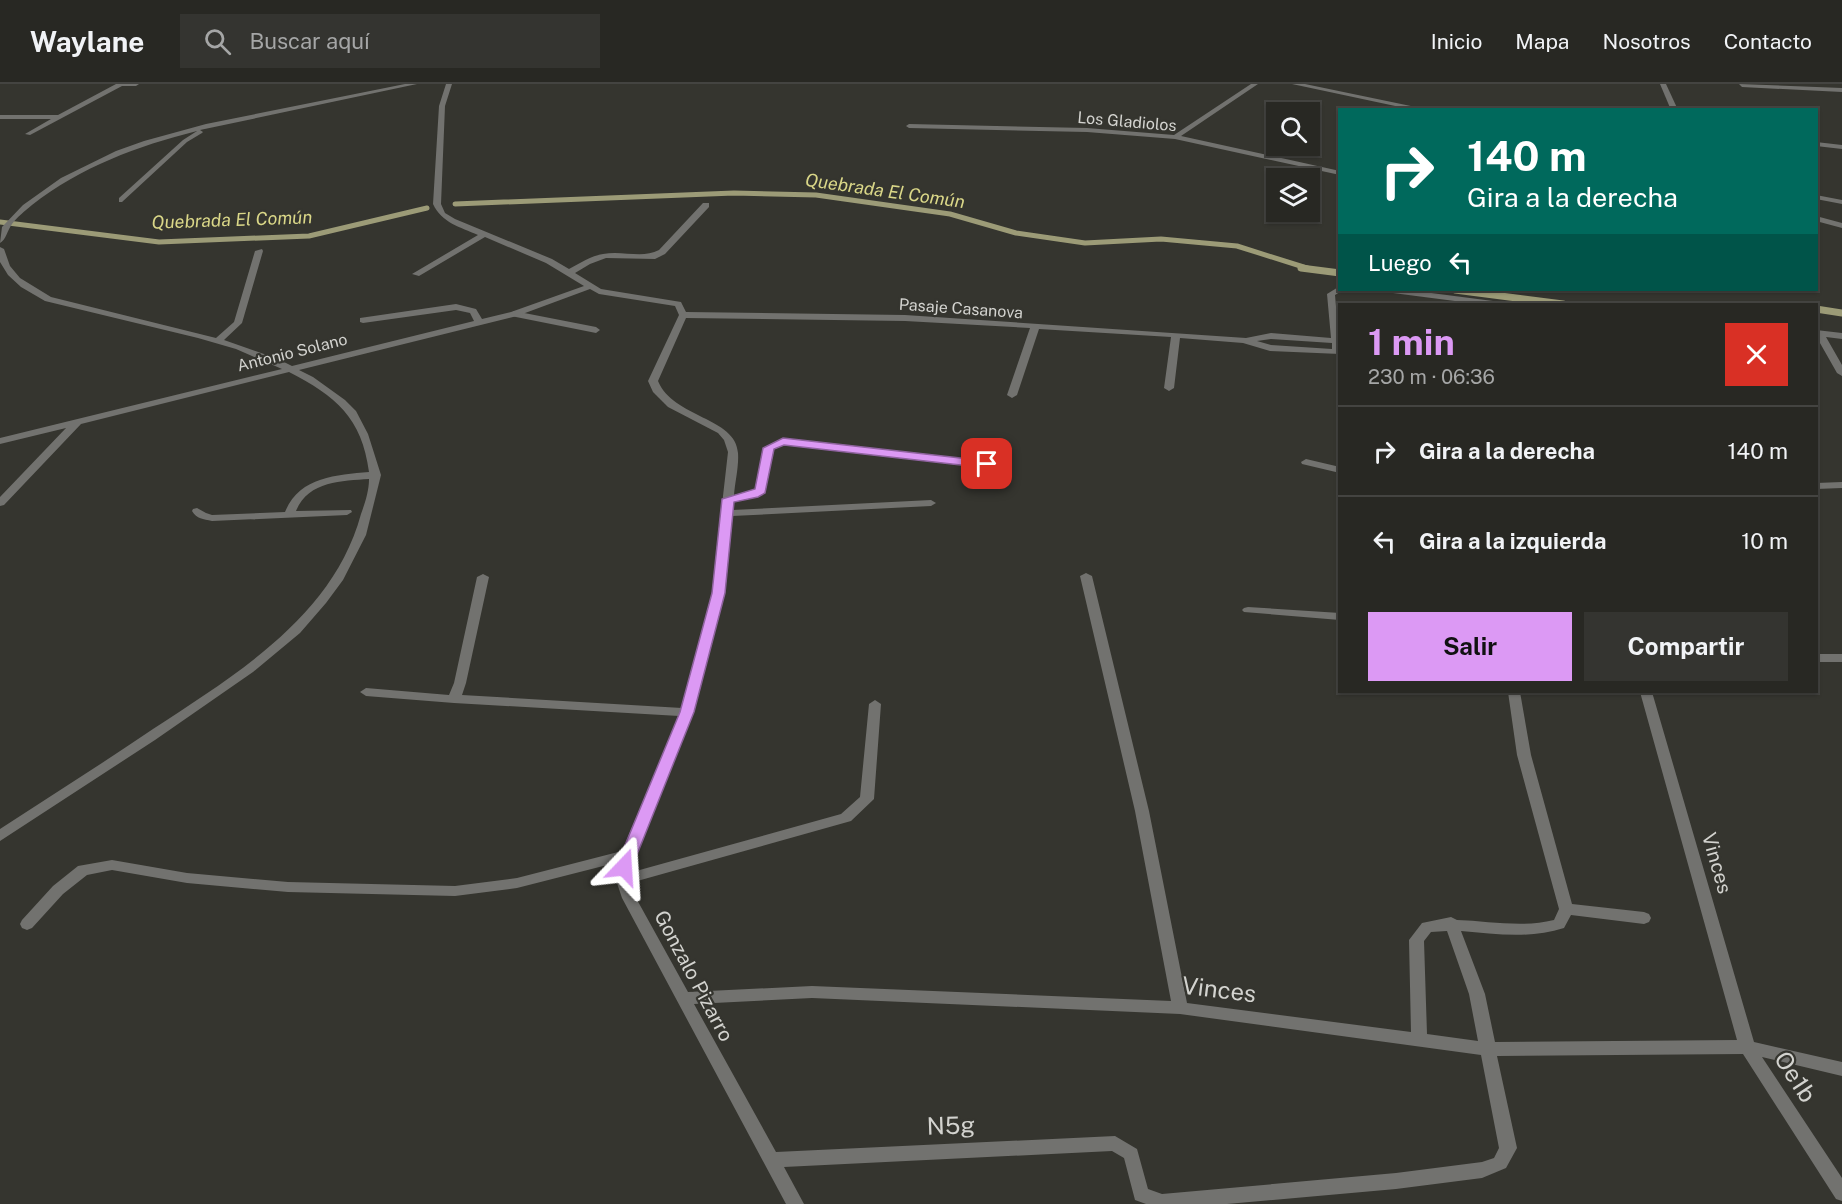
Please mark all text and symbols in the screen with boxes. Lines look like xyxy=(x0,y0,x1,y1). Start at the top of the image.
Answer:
search box xyxy=(180,14,600,68)
text: Waylane xyxy=(30,25,144,58)
icon: search xyxy=(201,25,234,58)
text: Buscar aquí xyxy=(249,28,370,54)
text: Inicio xyxy=(1431,29,1482,54)
text: Mapa xyxy=(1515,29,1569,54)
text: Nosotros xyxy=(1602,29,1691,54)
text: Contacto xyxy=(1724,29,1812,54)
map controls xyxy=(1266,102,1320,222)
button: search xyxy=(1266,102,1320,156)
street label: Los Gladiolos xyxy=(1077,108,1177,135)
text: 140 m xyxy=(1467,131,1587,180)
icon: right xyxy=(1368,132,1446,210)
button: layers xyxy=(1266,168,1320,222)
water label: Quebrada El Común xyxy=(804,169,966,212)
text: Gira a la derecha xyxy=(1467,181,1678,213)
water label: Quebrada El Común xyxy=(151,206,313,233)
icon: left xyxy=(1444,246,1477,279)
text: Luego xyxy=(1368,250,1432,276)
street label: Pasaje Casanova xyxy=(898,295,1024,322)
text: 1 min xyxy=(1368,321,1455,363)
button: close xyxy=(1725,323,1788,386)
street label: Antonio Solano xyxy=(235,330,349,375)
text: 230 m · 06:36 xyxy=(1368,365,1495,389)
icon: right xyxy=(1368,435,1401,468)
pin xyxy=(961,438,1012,489)
text: Gira a la derecha xyxy=(1419,438,1595,464)
text: 140 m xyxy=(1727,438,1788,464)
icon: arrive xyxy=(970,447,1003,480)
icon: left xyxy=(1368,525,1401,558)
text: Gira a la izquierda xyxy=(1419,528,1606,554)
text: 10 m xyxy=(1741,528,1788,554)
button: Salir xyxy=(1368,612,1572,681)
button: Compartir xyxy=(1584,612,1788,681)
street label: Vinces xyxy=(1697,830,1737,896)
position arrow xyxy=(592,835,656,899)
street label: Gonzalo Pizarro xyxy=(649,906,739,1046)
street label: Vinces xyxy=(1180,971,1258,1007)
street label: Oe1b xyxy=(1769,1046,1823,1107)
street label: N5g xyxy=(926,1110,976,1140)

